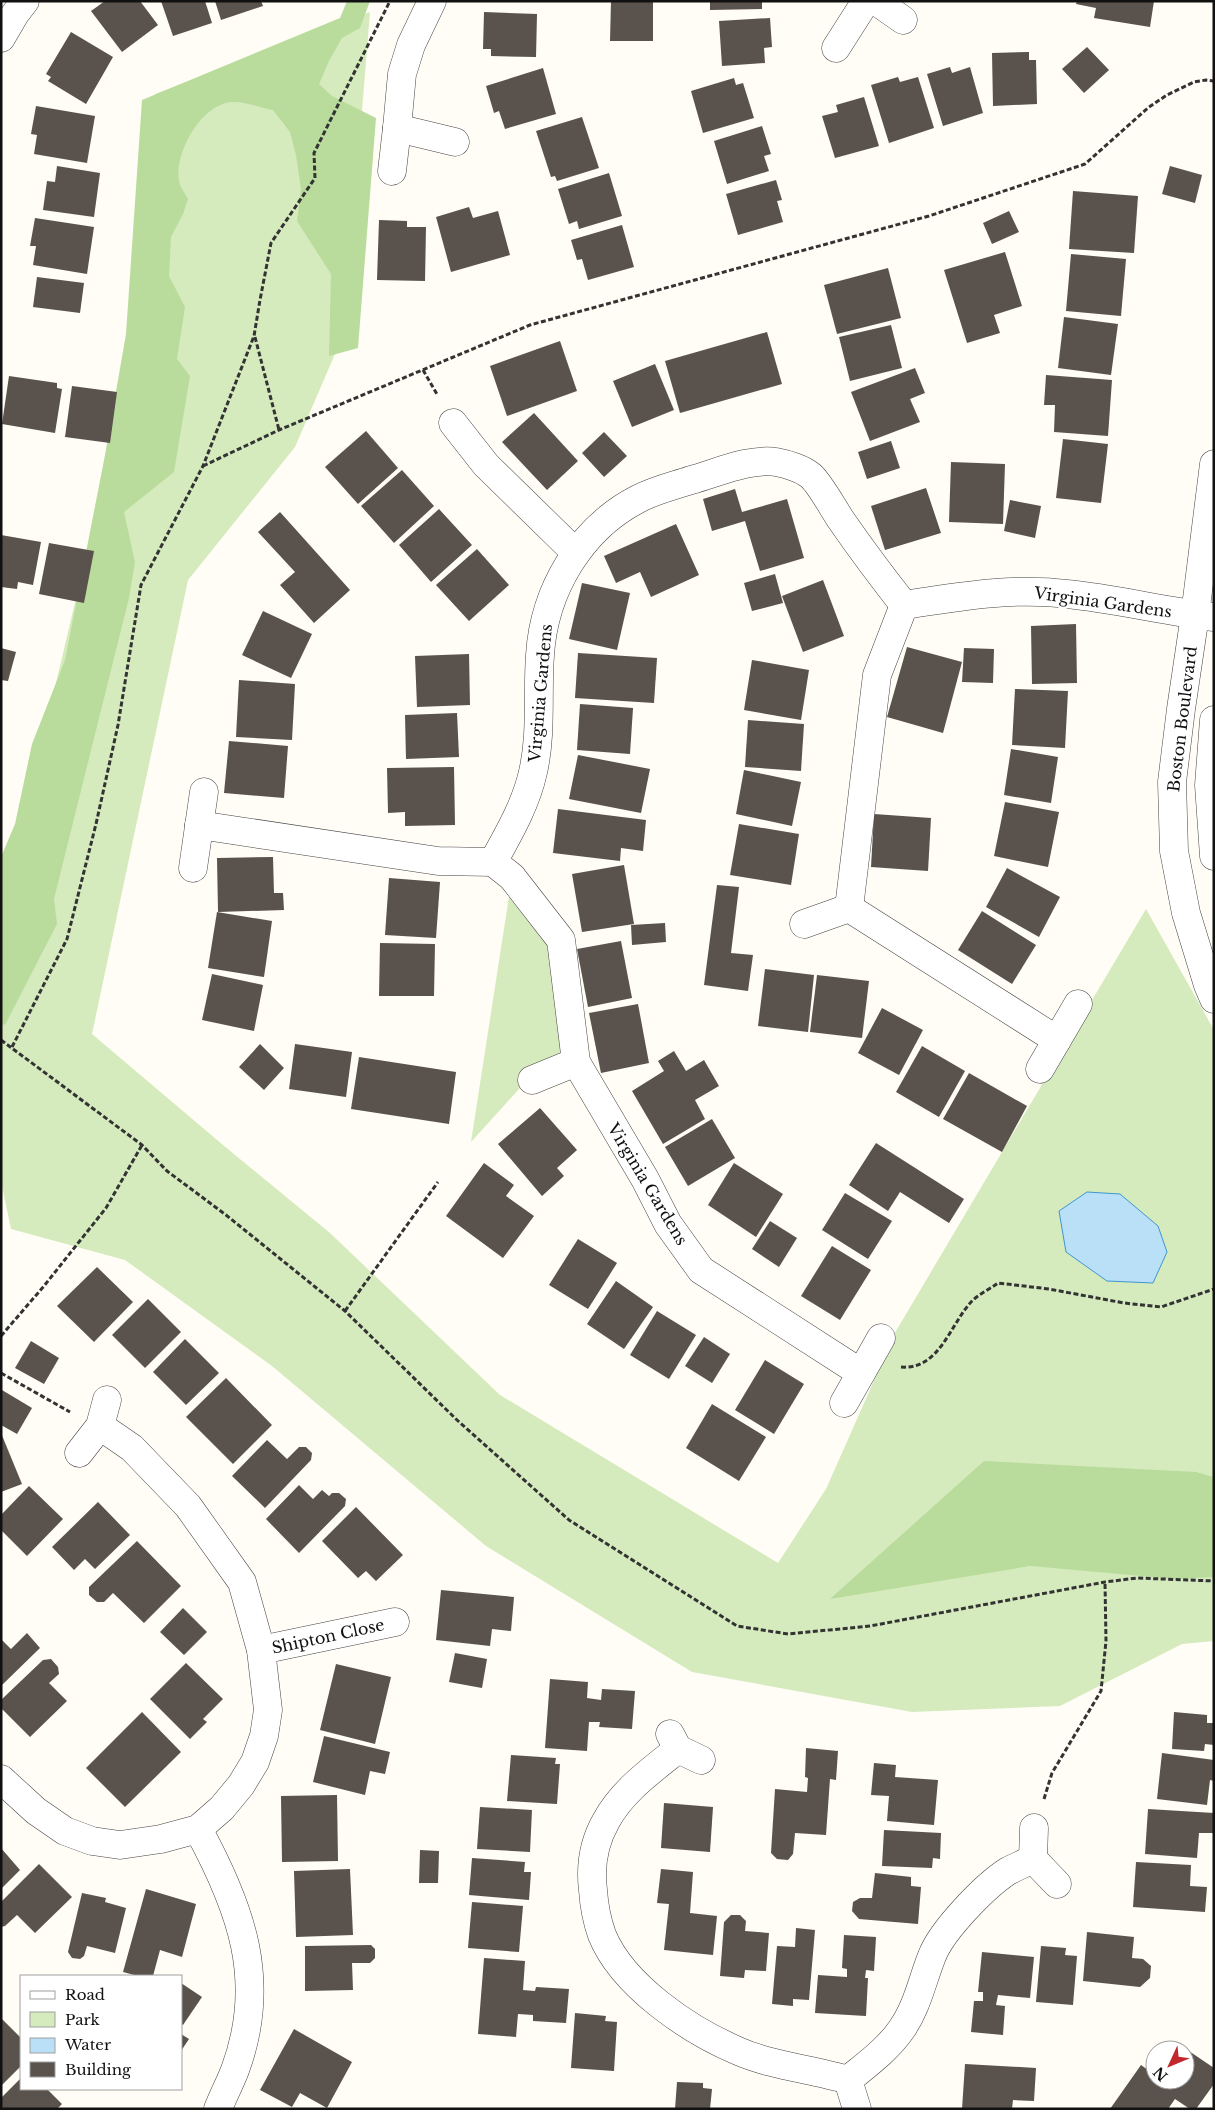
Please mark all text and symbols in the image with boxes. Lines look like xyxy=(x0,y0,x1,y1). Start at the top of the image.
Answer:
street label: Virginia Gardens xyxy=(1032,582,1173,622)
street label: Virginia Gardens xyxy=(524,623,556,764)
street label: Boston Boulevard xyxy=(1163,645,1201,793)
street label: Virginia Gardens xyxy=(603,1118,692,1249)
street label: Shipton Close xyxy=(270,1614,386,1658)
legend xyxy=(20,1975,182,2090)
text: Road xyxy=(65,1985,105,2004)
text: Park xyxy=(65,2010,101,2029)
text: Water xyxy=(64,2035,112,2054)
north arrow xyxy=(1145,2040,1195,2090)
text: Building xyxy=(65,2060,132,2079)
text: N xyxy=(1150,2063,1172,2085)

